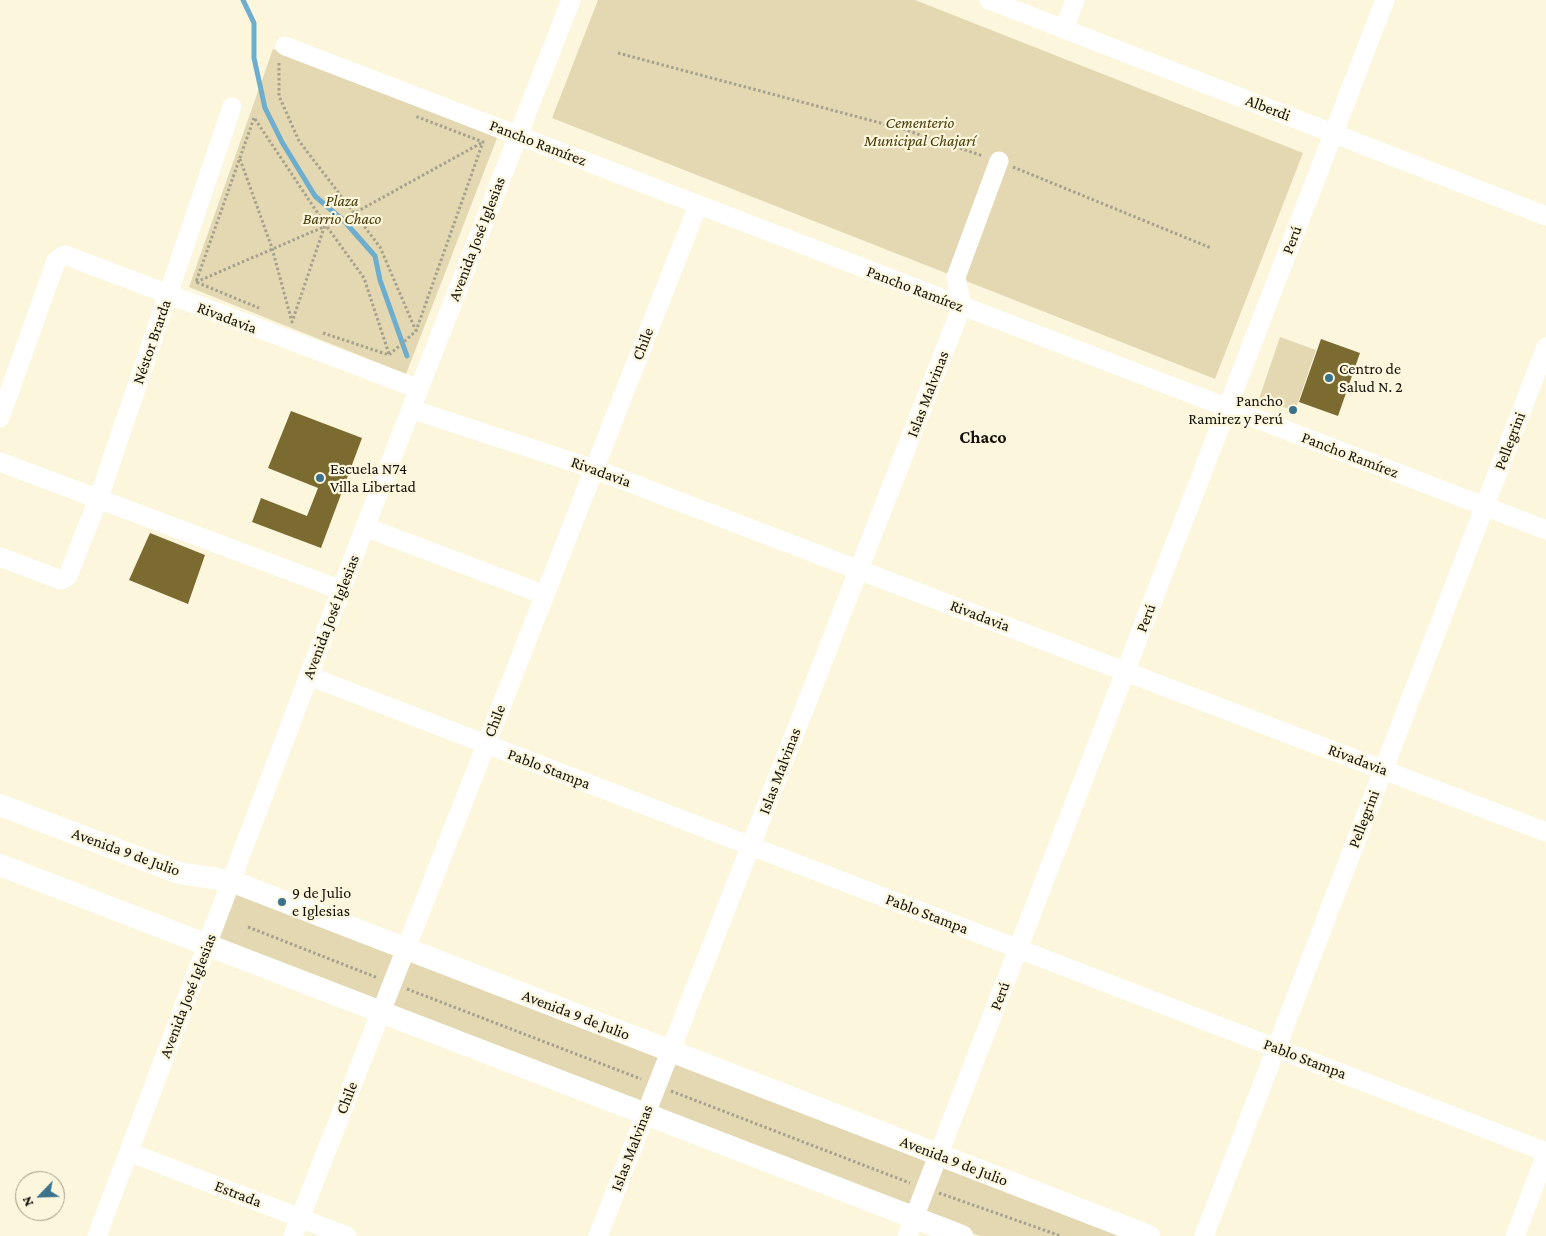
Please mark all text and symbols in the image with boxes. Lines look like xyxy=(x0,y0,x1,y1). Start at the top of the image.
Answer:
street label: Alberdi xyxy=(1243,91,1293,125)
park label: Cementerio Municipal Chajarí xyxy=(864,113,976,151)
street label: Pancho Ramírez xyxy=(487,116,589,170)
street label: Avenida José Iglesias xyxy=(444,174,510,304)
park label: Plaza Barrio Chaco xyxy=(303,191,381,229)
street label: Perú xyxy=(1278,223,1306,257)
street label: Pancho Ramírez xyxy=(864,262,966,316)
street label: Néstor Brarda xyxy=(129,297,175,387)
street label: Rivadavia xyxy=(194,298,260,338)
street label: Chile xyxy=(628,325,658,363)
street label: Islas Malvinas xyxy=(903,348,953,440)
place label: Centro de Salud N. 2 xyxy=(1339,359,1403,397)
marker: Centro de Salud N. 2 xyxy=(1323,372,1335,384)
place label: Pancho Ramirez y Perú xyxy=(1188,391,1283,429)
marker: Pancho Ramirez y Perú xyxy=(1287,404,1299,416)
street label: Pellegrini xyxy=(1490,409,1530,473)
district label: Chaco xyxy=(959,426,1007,448)
street label: Pancho Ramírez xyxy=(1299,428,1401,482)
street label: Rivadavia xyxy=(568,452,634,492)
place label: Escuela N74 Villa Libertad xyxy=(330,459,416,497)
marker: Escuela N74 Villa Libertad xyxy=(314,472,326,484)
street label: Avenida José Iglesias xyxy=(298,552,364,682)
street label: Rivadavia xyxy=(947,596,1013,636)
street label: Perú xyxy=(1132,601,1160,635)
street label: Chile xyxy=(480,702,510,740)
street label: Islas Malvinas xyxy=(755,725,805,817)
street label: Rivadavia xyxy=(1325,740,1391,780)
street label: Pablo Stampa xyxy=(505,744,593,794)
street label: Pellegrini xyxy=(1344,787,1384,851)
street label: Avenida 9 de Julio xyxy=(69,824,183,880)
place label: 9 de Julio e Iglesias xyxy=(292,883,351,921)
street label: Pablo Stampa xyxy=(883,889,971,939)
marker: 9 de Julio e Iglesias xyxy=(276,896,288,908)
street label: Avenida José Iglesias xyxy=(155,931,221,1061)
street label: Perú xyxy=(986,979,1014,1013)
street label: Avenida 9 de Julio xyxy=(519,986,633,1044)
street label: Pablo Stampa xyxy=(1261,1034,1349,1084)
street label: Chile xyxy=(332,1079,362,1117)
street label: Islas Malvinas xyxy=(607,1102,657,1194)
street label: Avenida 9 de Julio xyxy=(897,1132,1011,1190)
north arrow xyxy=(15,1171,65,1221)
street label: Estrada xyxy=(212,1176,264,1212)
text: N xyxy=(18,1194,36,1209)

